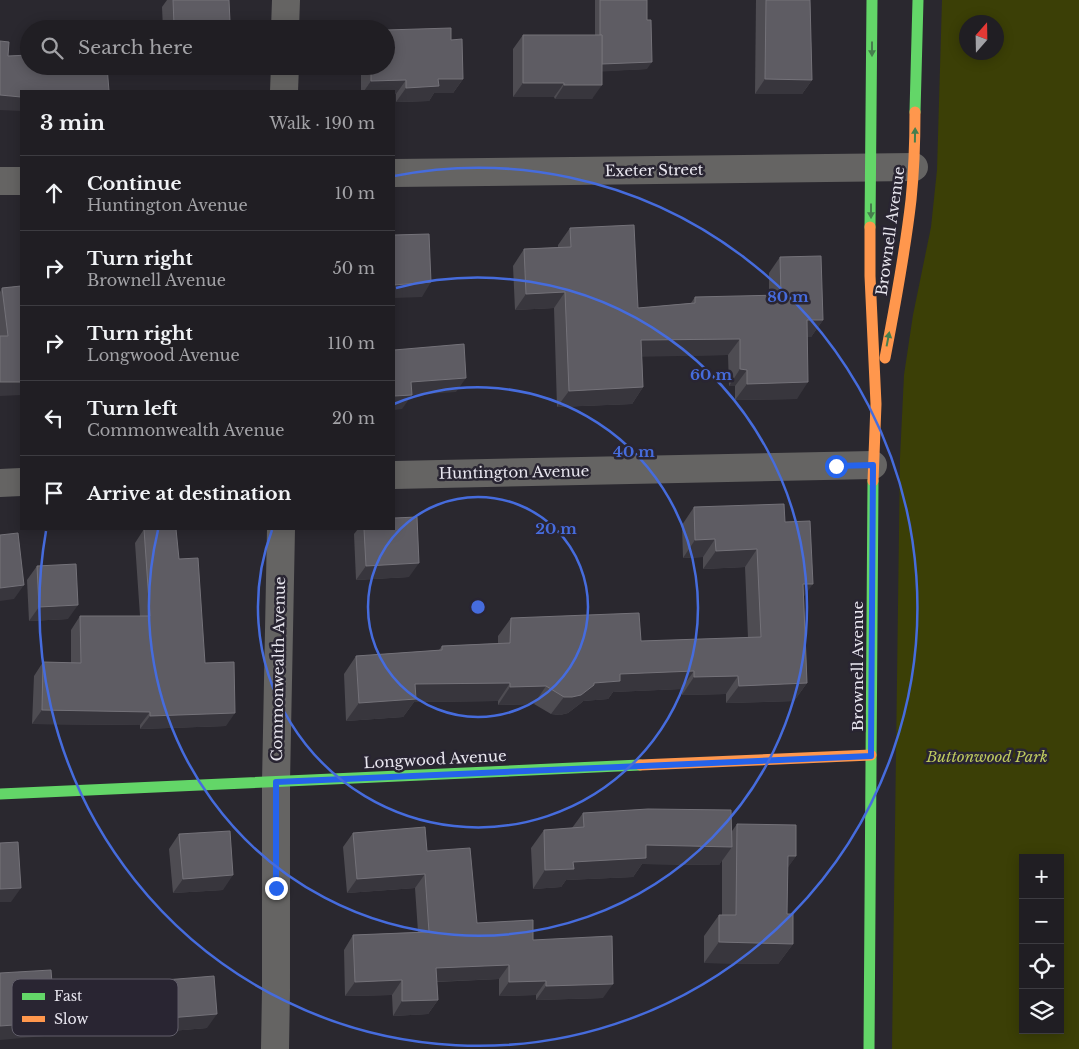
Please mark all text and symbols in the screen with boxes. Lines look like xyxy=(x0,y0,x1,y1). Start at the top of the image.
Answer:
north arrow xyxy=(959,15,1004,60)
search box xyxy=(20,20,395,75)
icon: search xyxy=(38,34,66,62)
text: Search here xyxy=(78,36,193,59)
one-way arrow xyxy=(868,41,876,57)
text: 3 min xyxy=(40,110,105,136)
text: Walk · 190 m xyxy=(270,113,375,133)
one-way arrow xyxy=(911,127,919,143)
street label: Exeter Street xyxy=(604,160,704,180)
street label: Brownell Avenue xyxy=(872,165,908,297)
text: Continue xyxy=(87,172,182,195)
icon: ahead xyxy=(40,179,68,207)
text: 10 m xyxy=(335,183,375,203)
text: Huntington Avenue xyxy=(87,195,248,215)
one-way arrow xyxy=(867,203,875,219)
text: Turn right xyxy=(87,247,193,270)
icon: right xyxy=(40,254,68,282)
text: 50 m xyxy=(333,258,375,278)
text: Brownell Avenue xyxy=(87,270,226,290)
text: 80 m xyxy=(767,287,809,306)
text: Turn right xyxy=(87,322,193,345)
icon: right xyxy=(40,329,68,357)
one-way arrow xyxy=(885,330,893,346)
text: 110 m xyxy=(328,333,375,353)
text: Longwood Avenue xyxy=(87,345,240,365)
text: 60 m xyxy=(690,365,732,384)
text: Turn left xyxy=(87,397,178,420)
icon: left xyxy=(40,404,68,432)
text: 20 m xyxy=(332,408,375,428)
text: Commonwealth Avenue xyxy=(87,420,284,440)
text: 40 m xyxy=(613,442,655,461)
route start xyxy=(825,455,848,478)
street label: Huntington Avenue xyxy=(438,461,590,483)
icon: arrive xyxy=(40,479,68,507)
text: Arrive at destination xyxy=(87,482,291,505)
text: 20 m xyxy=(535,519,577,538)
street label: Commonwealth Avenue xyxy=(267,576,289,762)
centre of rings xyxy=(469,598,487,616)
street label: Brownell Avenue xyxy=(848,601,867,731)
street label: Longwood Avenue xyxy=(363,746,507,772)
park label: Buttonwood Park xyxy=(925,747,1048,766)
map controls xyxy=(1019,854,1064,1034)
button: + xyxy=(1019,854,1064,899)
route end xyxy=(265,877,288,900)
button: − xyxy=(1019,899,1064,944)
button: locate xyxy=(1019,944,1064,989)
legend xyxy=(12,979,178,1036)
text: Fast xyxy=(54,987,83,1005)
button: layers xyxy=(1019,989,1064,1034)
text: Slow xyxy=(54,1010,88,1028)

